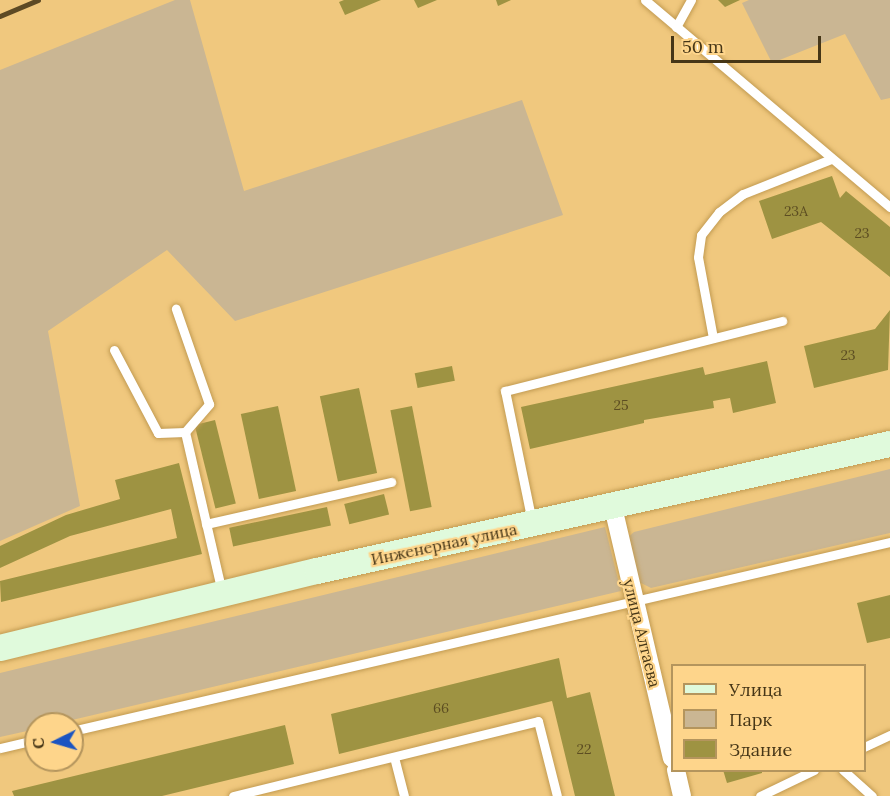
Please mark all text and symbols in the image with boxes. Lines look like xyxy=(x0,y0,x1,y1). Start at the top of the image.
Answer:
scale bar xyxy=(674,24,824,62)
text: 50 m xyxy=(682,35,724,58)
house number: 23А xyxy=(784,203,808,219)
house number: 23 xyxy=(854,225,870,241)
house number: 23 xyxy=(840,347,856,363)
house number: 25 xyxy=(613,397,629,413)
street label: Инженерная улица xyxy=(369,519,519,569)
street label: улица Алтаева xyxy=(619,577,665,689)
legend xyxy=(671,664,866,772)
text: Улица xyxy=(729,678,782,701)
house number: 66 xyxy=(433,700,449,716)
text: Парк xyxy=(729,708,772,731)
north arrow xyxy=(24,712,84,772)
text: С xyxy=(28,737,49,750)
text: Здание xyxy=(729,738,792,761)
house number: 22 xyxy=(576,741,592,757)

